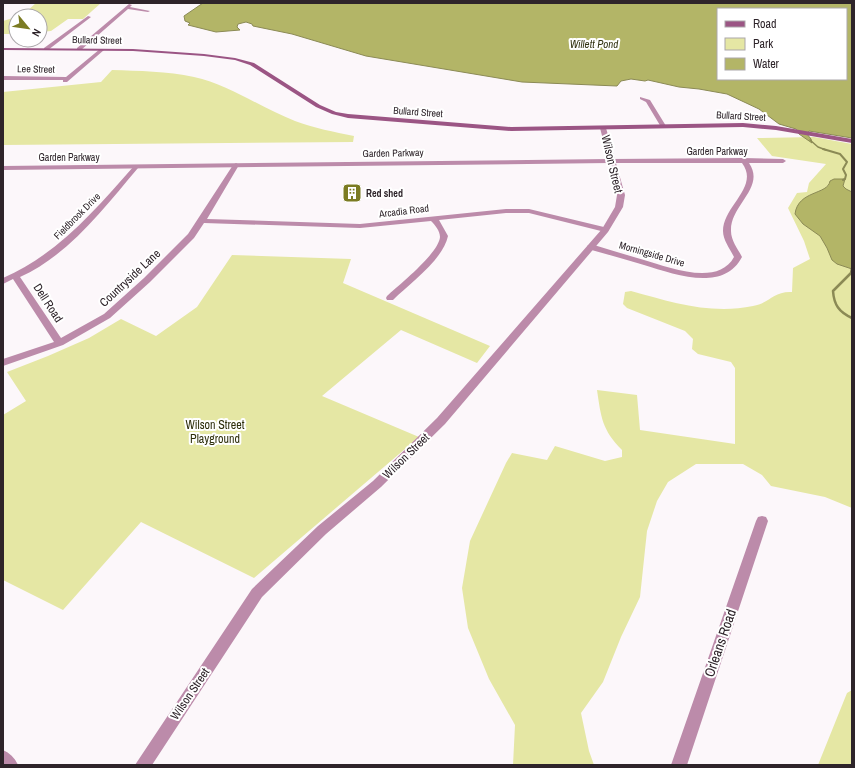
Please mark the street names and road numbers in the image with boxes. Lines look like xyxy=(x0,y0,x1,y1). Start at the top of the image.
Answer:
street label: Bullard Street xyxy=(72,33,123,47)
street label: Lee Street xyxy=(17,62,56,76)
street label: Bullard Street xyxy=(393,104,444,120)
street label: Bullard Street xyxy=(716,108,767,124)
street label: Wilson Street xyxy=(598,133,626,195)
street label: Garden Parkway xyxy=(686,145,748,158)
street label: Garden Parkway xyxy=(362,146,425,160)
street label: Garden Parkway xyxy=(38,151,100,164)
street label: Fieldbrook Drive xyxy=(51,190,103,242)
street label: Arcadia Road xyxy=(377,201,430,221)
street label: Morningside Drive xyxy=(618,238,687,270)
street label: Countryside Lane xyxy=(96,246,164,310)
street label: Dell Road xyxy=(30,281,66,325)
street label: Wilson Street xyxy=(379,430,433,482)
street label: Orleans Road xyxy=(700,607,740,679)
street label: Wilson Street xyxy=(167,665,213,723)

